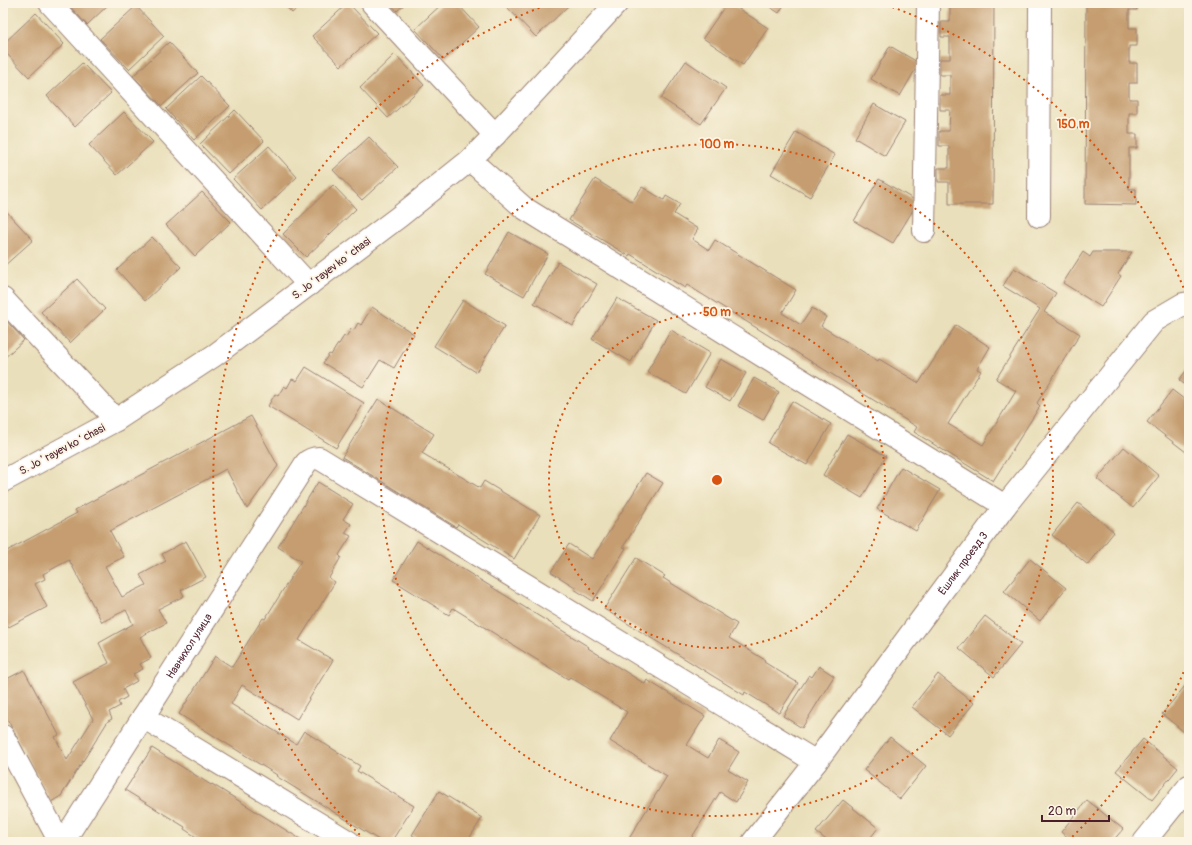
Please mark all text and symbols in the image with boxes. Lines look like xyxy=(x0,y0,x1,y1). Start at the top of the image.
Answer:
text: 150 m xyxy=(1057,117,1090,132)
text: 100 m xyxy=(700,137,735,152)
street label: S. Joʻrayev koʻchasi xyxy=(289,235,373,302)
text: 50 m xyxy=(703,305,731,320)
street label: S. Joʻrayev koʻchasi xyxy=(17,421,107,478)
centre of rings xyxy=(710,473,724,487)
street label: Ёшлик проезд 3 xyxy=(936,529,991,597)
street label: Навнихол улица xyxy=(163,611,215,681)
scale bar xyxy=(1042,797,1109,823)
text: 20 m xyxy=(1048,804,1077,819)

